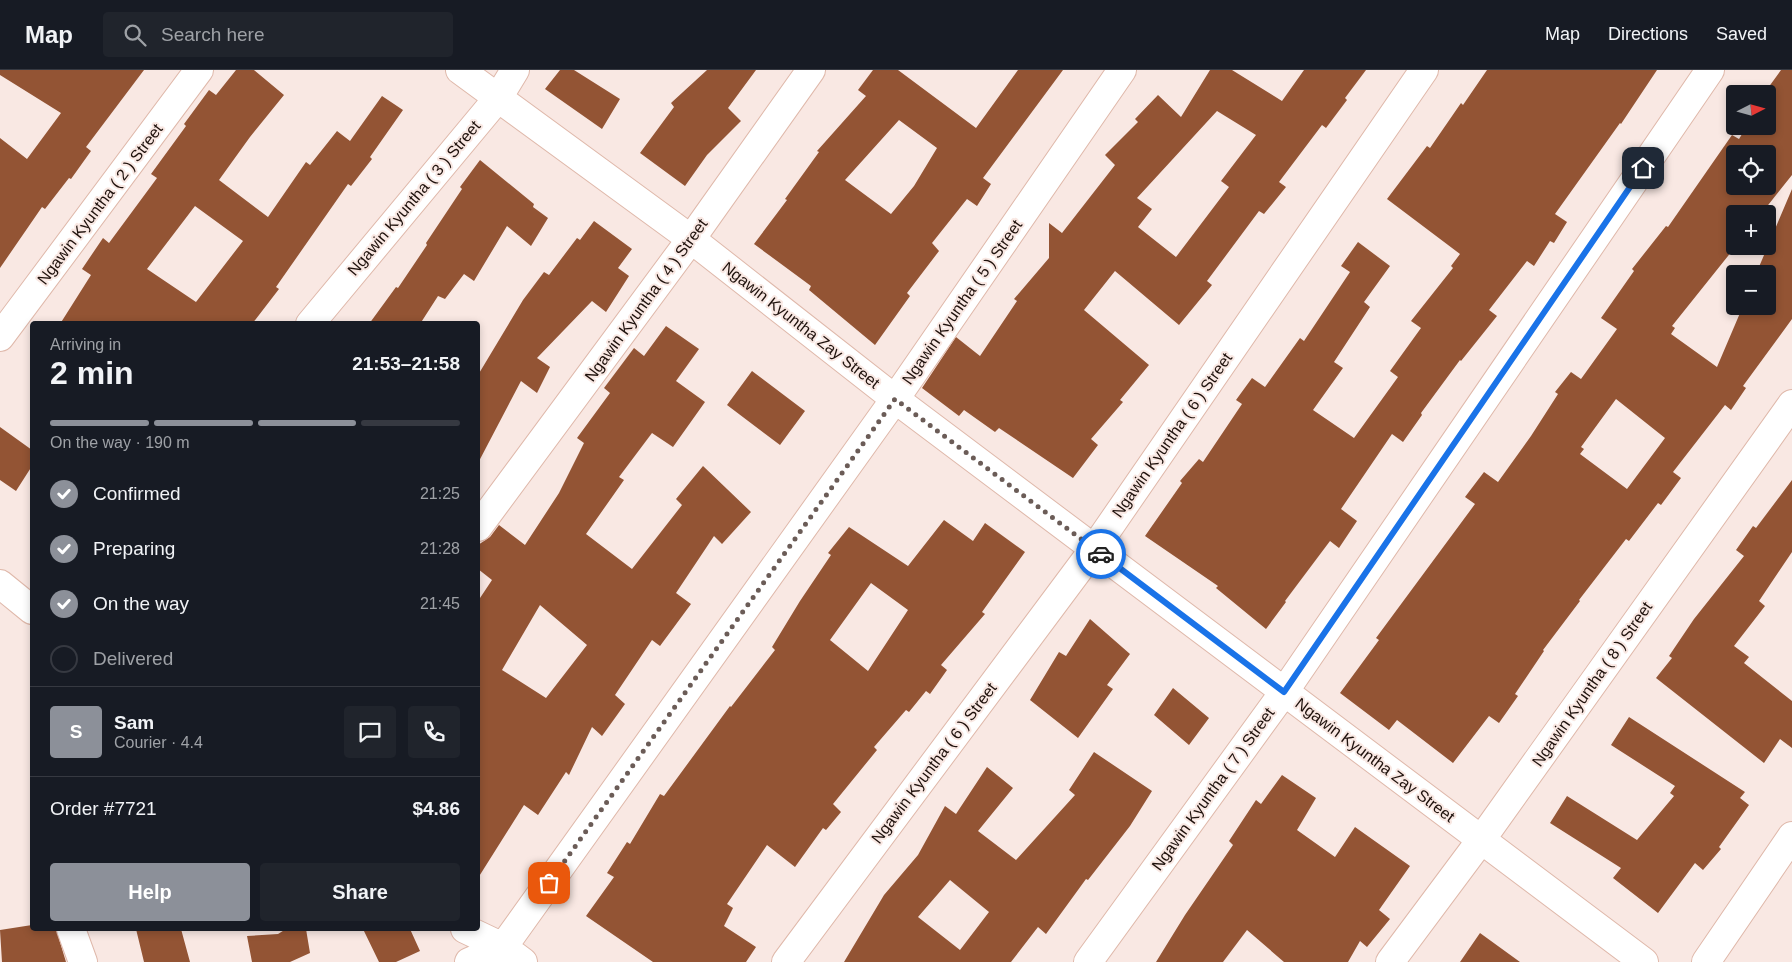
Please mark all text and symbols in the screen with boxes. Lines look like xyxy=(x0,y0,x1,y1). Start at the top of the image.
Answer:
search box xyxy=(103,12,453,57)
text: Map xyxy=(25,21,73,48)
icon: search xyxy=(121,21,149,49)
text: Search here xyxy=(161,24,265,45)
text: Map xyxy=(1545,24,1580,44)
text: Directions xyxy=(1608,24,1688,44)
text: Saved xyxy=(1716,24,1767,44)
north arrow xyxy=(1726,85,1776,135)
map controls xyxy=(1726,85,1776,315)
street label: Ngawin Kyuntha ( 3 ) Street xyxy=(344,117,484,279)
street label: Ngawin Kyuntha ( 2 ) Street xyxy=(34,120,166,288)
button: locate xyxy=(1726,145,1776,195)
pin xyxy=(1622,147,1664,189)
icon: home xyxy=(1629,154,1657,182)
button: + xyxy=(1726,205,1776,255)
street label: Ngawin Kyuntha ( 4 ) Street xyxy=(581,215,711,385)
street label: Ngawin Kyuntha ( 5 ) Street xyxy=(899,216,1026,387)
street label: Ngawin Kyuntha Zay Street xyxy=(719,258,883,392)
button: − xyxy=(1726,265,1776,315)
text: Arriving in xyxy=(50,336,121,353)
street label: Ngawin Kyuntha ( 6 ) Street xyxy=(1109,349,1236,520)
text: 21:53–21:58 xyxy=(352,353,460,374)
text: 2 min xyxy=(50,355,134,391)
text: On the way · 190 m xyxy=(50,434,190,451)
icon: check xyxy=(50,480,78,508)
text: Confirmed xyxy=(93,483,181,504)
text: 21:25 xyxy=(420,485,460,502)
courier xyxy=(1076,529,1126,579)
icon: check xyxy=(50,535,78,563)
text: Preparing xyxy=(93,538,175,559)
text: 21:28 xyxy=(420,540,460,557)
icon: car xyxy=(1087,540,1115,568)
icon: check xyxy=(50,590,78,618)
text: On the way xyxy=(93,593,189,614)
text: 21:45 xyxy=(420,595,460,612)
street label: Ngawin Kyuntha ( 8 ) Street xyxy=(1529,598,1656,769)
text: Delivered xyxy=(93,648,173,669)
street label: Ngawin Kyuntha ( 6 ) Street xyxy=(868,679,1000,847)
street label: Ngawin Kyuntha Zay Street xyxy=(1292,695,1458,826)
street label: Ngawin Kyuntha ( 7 ) Street xyxy=(1148,704,1278,874)
button: chat xyxy=(344,706,396,758)
button: phone xyxy=(408,706,460,758)
text: Sam xyxy=(114,712,154,733)
text: S xyxy=(70,721,82,742)
text: Courier · 4.4 xyxy=(114,734,203,751)
text: Order #7721 xyxy=(50,798,157,819)
text: $4.86 xyxy=(412,798,460,819)
pin xyxy=(528,862,570,904)
button: Help xyxy=(50,863,250,921)
button: Share xyxy=(260,863,460,921)
icon: bag xyxy=(535,869,563,897)

